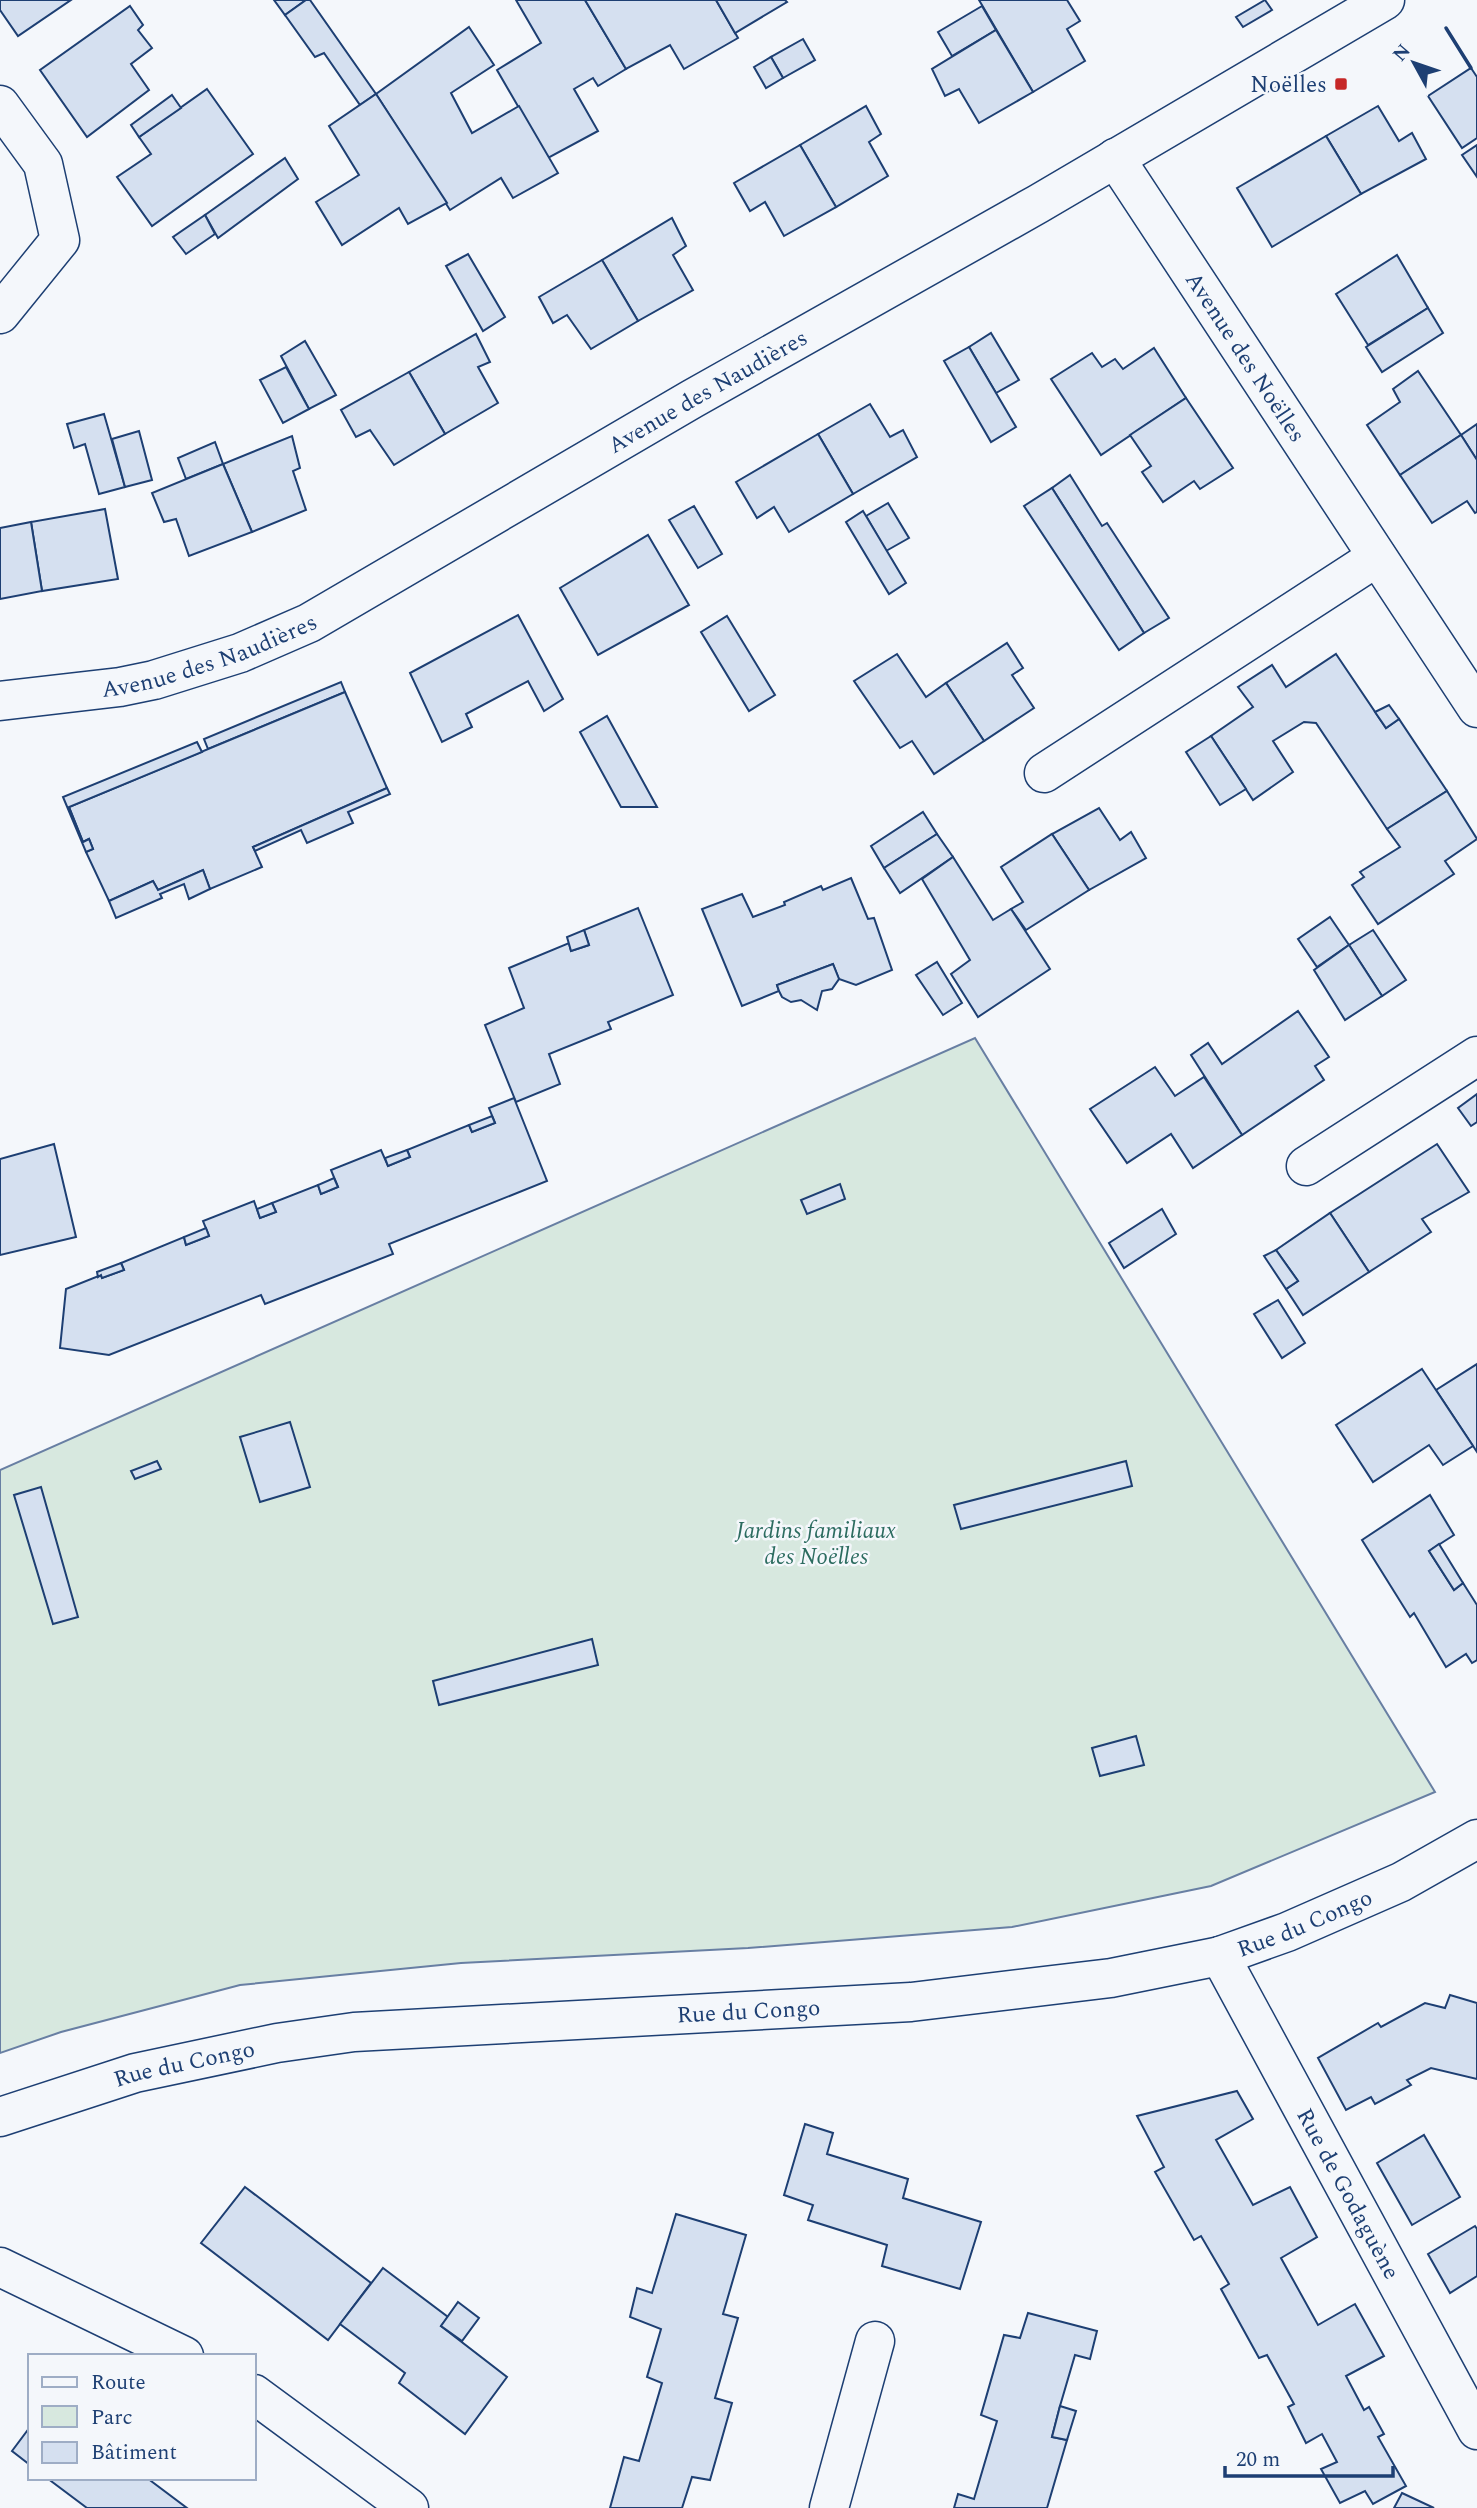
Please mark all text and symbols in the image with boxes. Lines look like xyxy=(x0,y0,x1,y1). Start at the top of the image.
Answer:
north arrow xyxy=(1379,28,1449,98)
text: N xyxy=(1386,38,1418,68)
place label: Noëlles xyxy=(1250,68,1327,103)
marker: Noëlles xyxy=(1333,76,1349,92)
street label: Avenue des Noëlles xyxy=(1176,265,1314,450)
street label: Avenue des Naudières xyxy=(602,321,815,463)
street label: Avenue des Naudières xyxy=(100,606,324,708)
park label: Jardins familiaux des Noëlles xyxy=(734,1514,896,1575)
street label: Rue du Congo xyxy=(1232,1881,1378,1968)
street label: Rue du Congo xyxy=(676,1991,821,2034)
street label: Rue du Congo xyxy=(109,2032,258,2098)
street label: Rue de Godaguène xyxy=(1287,2102,1408,2286)
legend xyxy=(28,2354,256,2480)
text: Route xyxy=(91,2367,146,2399)
text: Parc xyxy=(91,2402,133,2434)
scale bar xyxy=(1225,2434,1393,2478)
text: Bâtiment xyxy=(91,2437,177,2469)
text: 20 m xyxy=(1236,2444,1280,2476)

